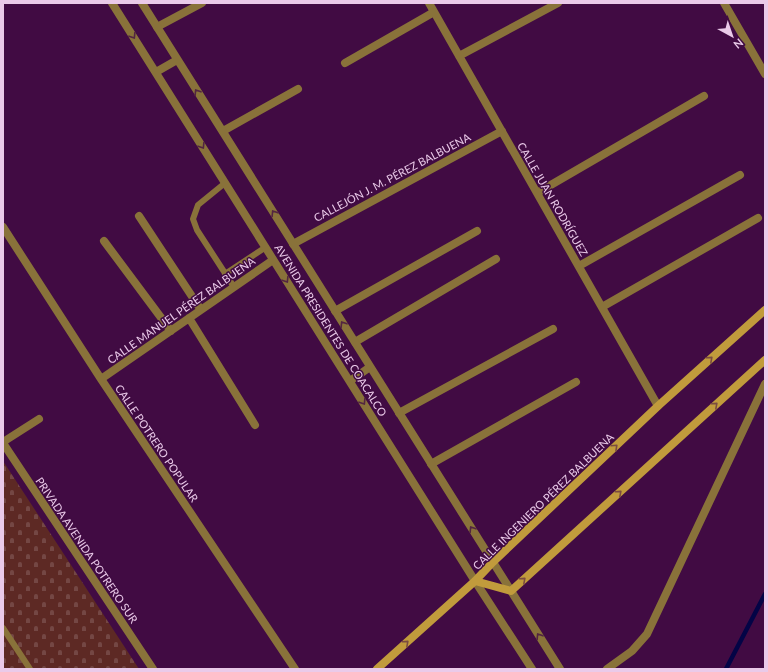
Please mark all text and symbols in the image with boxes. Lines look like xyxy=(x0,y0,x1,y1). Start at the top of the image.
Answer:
north arrow xyxy=(712,16,752,56)
one-way arrow xyxy=(128,32,136,39)
text: N xyxy=(731,36,746,52)
one-way arrow xyxy=(195,89,202,96)
street label: CALLEJÓN J. M. PÉREZ BALBUENA xyxy=(311,130,473,224)
street label: CALLE JUAN RODRÍGUEZ xyxy=(515,140,591,259)
one-way arrow xyxy=(197,142,205,149)
one-way arrow xyxy=(272,211,279,218)
street label: AVENIDA PRESIDENTES DE COACALCO xyxy=(272,242,390,419)
street label: CALLE MANUEL PÉREZ BALBUENA xyxy=(105,254,258,366)
one-way arrow xyxy=(281,276,289,283)
one-way arrow xyxy=(340,321,348,328)
one-way arrow xyxy=(705,356,713,364)
street label: CALLE POTRERO POPULAR xyxy=(113,382,201,504)
one-way arrow xyxy=(358,398,366,405)
one-way arrow xyxy=(710,402,718,410)
street label: CALLE INGENIERO PÉREZ BALBUENA xyxy=(470,430,616,572)
one-way arrow xyxy=(610,445,617,452)
street label: PRIVADA AVENIDA POTRERO SUR xyxy=(33,475,141,625)
one-way arrow xyxy=(614,490,622,497)
one-way arrow xyxy=(469,526,477,533)
one-way arrow xyxy=(518,577,526,585)
one-way arrow xyxy=(537,633,544,640)
one-way arrow xyxy=(401,640,409,648)

